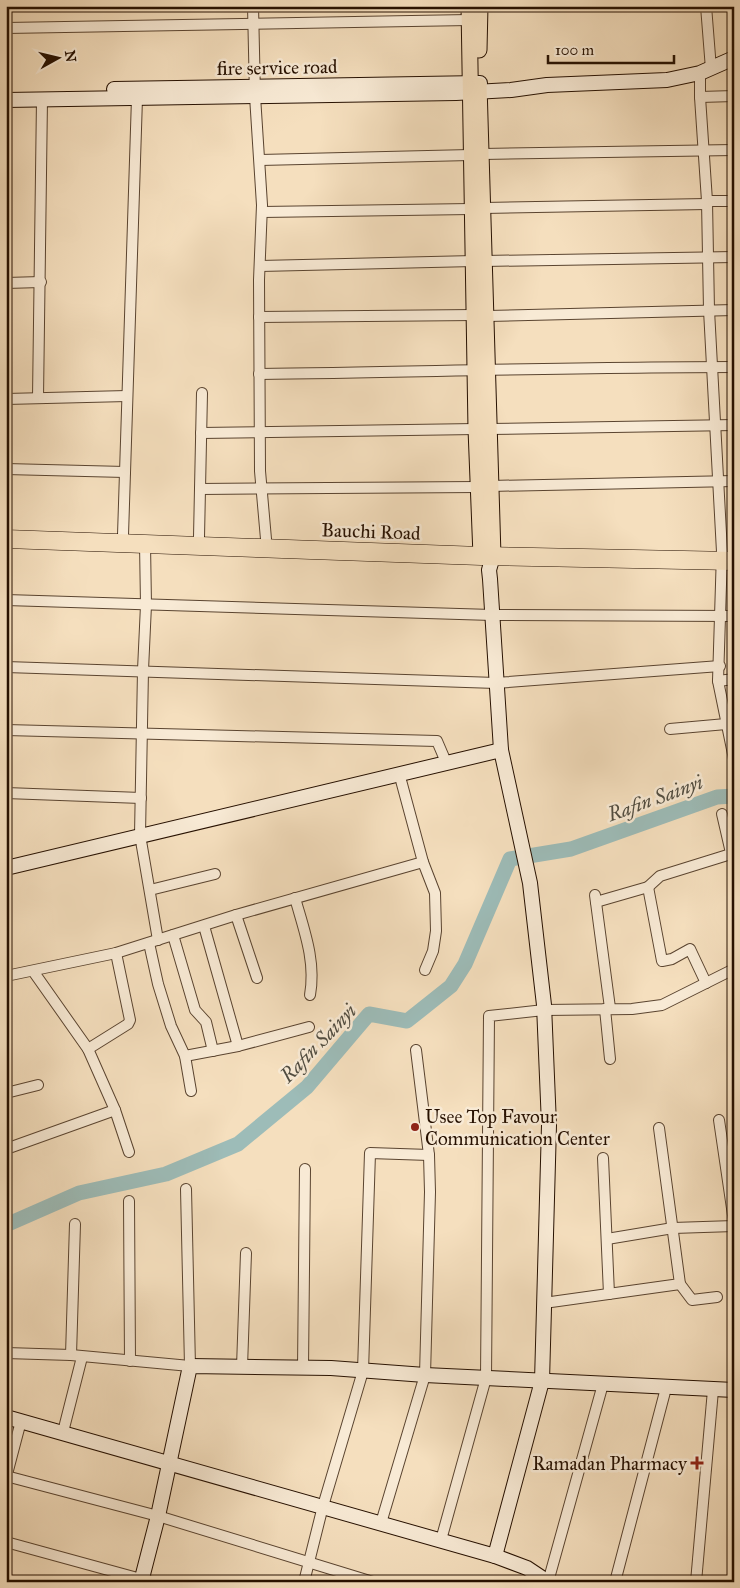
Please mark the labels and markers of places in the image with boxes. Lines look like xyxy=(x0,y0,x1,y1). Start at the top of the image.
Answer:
place label: Usee Top Favour Communication Center xyxy=(425,1105,611,1150)
marker: Usee Top Favour Communication Center xyxy=(409,1121,421,1133)
place label: Ramadan Pharmacy xyxy=(532,1452,688,1475)
marker: Ramadan Pharmacy xyxy=(691,1457,703,1469)

